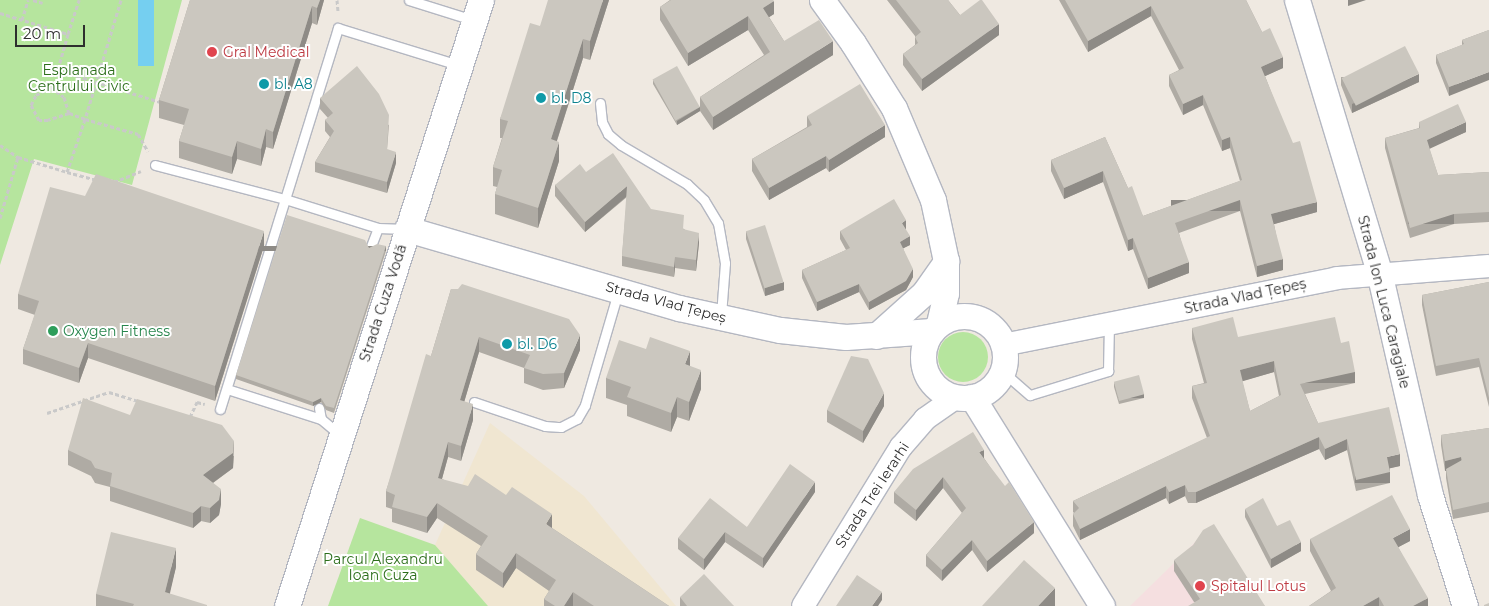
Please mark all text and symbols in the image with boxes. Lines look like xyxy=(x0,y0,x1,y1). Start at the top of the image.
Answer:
scale bar xyxy=(18,15,88,47)
text: 20 m xyxy=(23,24,61,43)
place label: Gral Medical xyxy=(223,44,310,60)
marker: Gral Medical xyxy=(205,45,219,59)
park label: Esplanada Centrului Civic xyxy=(28,62,130,94)
place label: bl. A8 xyxy=(274,76,313,92)
marker: bl. A8 xyxy=(258,78,270,90)
place label: bl. D8 xyxy=(551,90,591,106)
marker: bl. D8 xyxy=(535,92,547,104)
street label: Strada Ion Luca Caragiale xyxy=(1354,214,1414,390)
street label: Strada Cuza Vodă xyxy=(356,242,410,364)
street label: Strada Vlad Țepeș xyxy=(1182,275,1308,317)
street label: Strada Vlad Țepeș xyxy=(604,278,728,326)
place label: Oxygen Fitness xyxy=(63,323,170,339)
marker: Oxygen Fitness xyxy=(47,325,59,337)
place label: bl. D6 xyxy=(517,336,557,352)
marker: bl. D6 xyxy=(501,338,513,350)
street label: Strada Trei Ierarhi xyxy=(831,439,913,551)
park label: Parcul Alexandru Ioan Cuza xyxy=(323,551,443,584)
place label: Spitalul Lotus xyxy=(1211,578,1306,594)
marker: Spitalul Lotus xyxy=(1193,579,1207,593)

